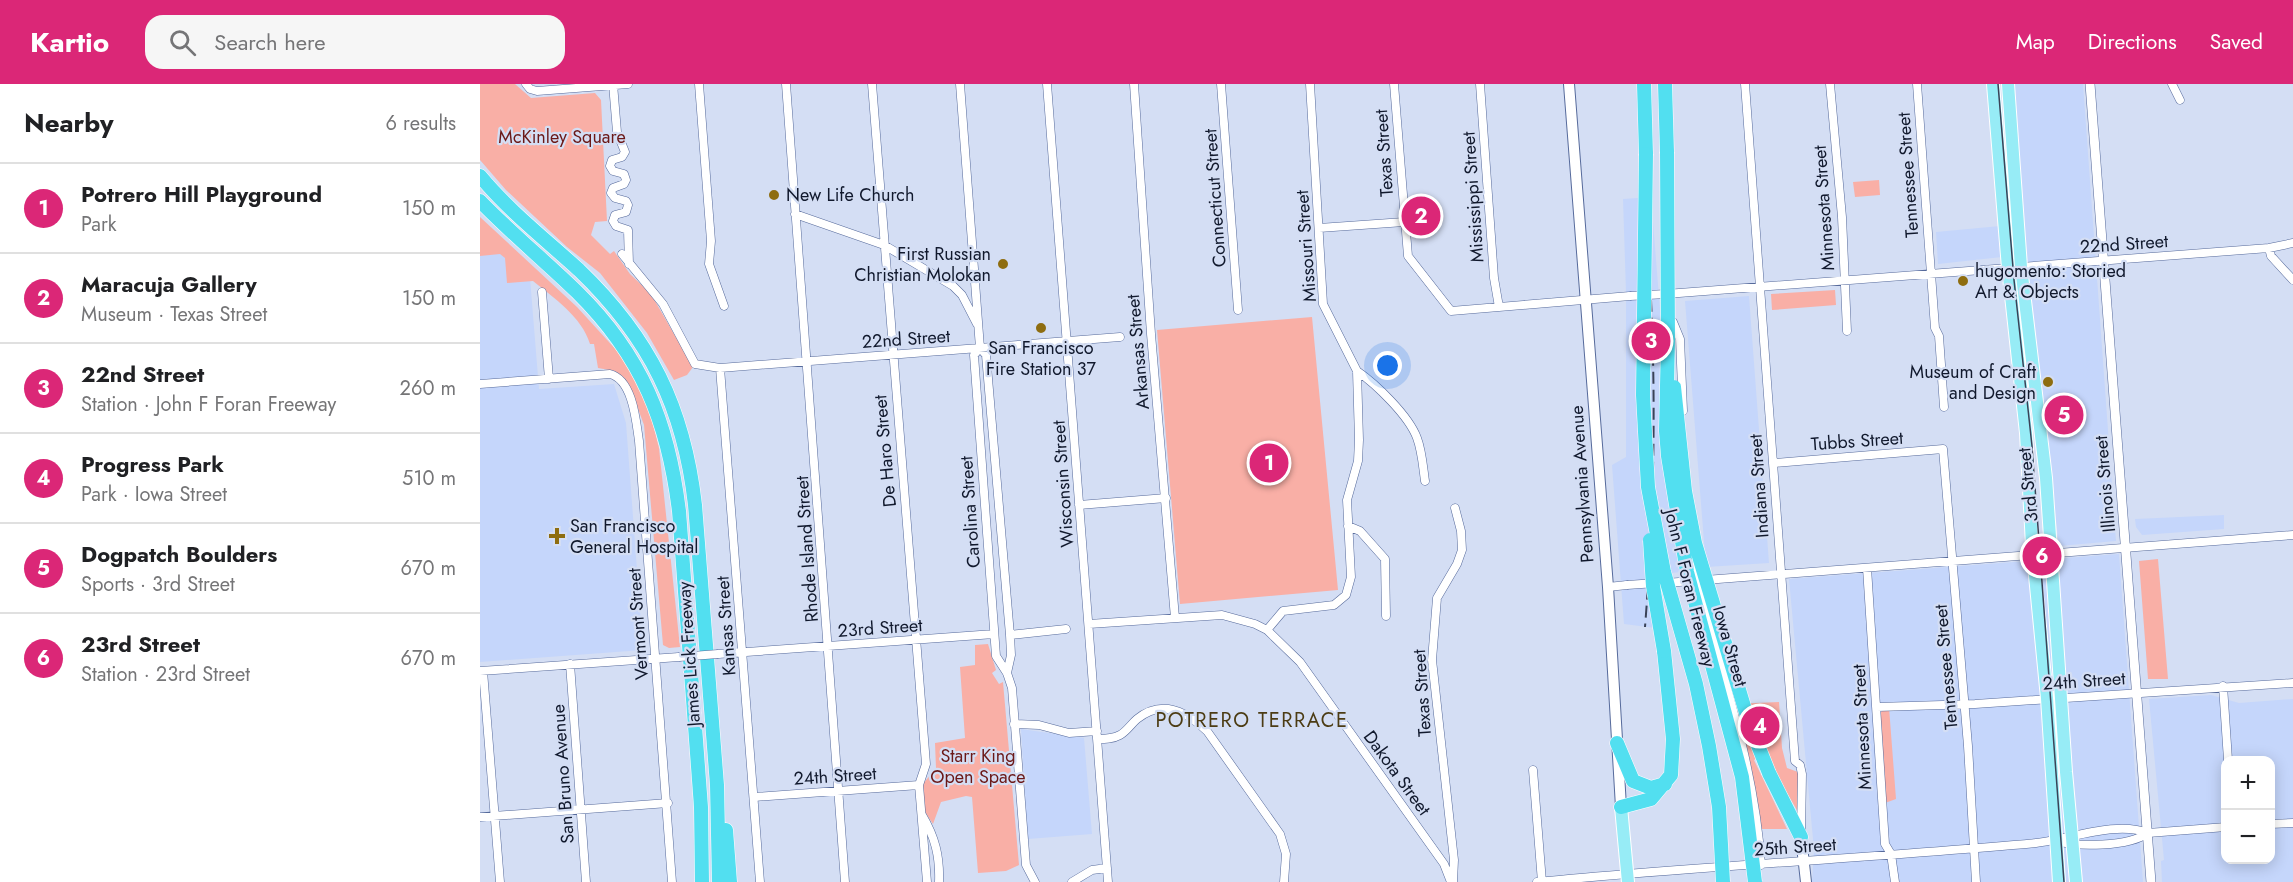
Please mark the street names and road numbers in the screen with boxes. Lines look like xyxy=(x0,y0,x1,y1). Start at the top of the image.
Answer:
street label: Texas Street xyxy=(1368,108,1400,197)
street label: Tennessee Street xyxy=(1891,111,1925,238)
street label: Connecticut Street xyxy=(1197,127,1233,268)
street label: Mississippi Street xyxy=(1455,130,1491,263)
street label: Minnesota Street xyxy=(1807,144,1841,272)
street label: Missouri Street xyxy=(1289,188,1323,303)
street label: 22nd Street xyxy=(2079,228,2170,260)
street label: Arkansas Street xyxy=(1120,293,1156,411)
street label: 22nd Street xyxy=(861,323,952,355)
street label: De Haro Street xyxy=(867,393,903,508)
street label: Pennsylvania Avenue xyxy=(1564,405,1600,563)
street label: Wisconsin Street xyxy=(1046,419,1080,548)
street label: Tubbs Street xyxy=(1810,425,1905,457)
street label: Indiana Street xyxy=(1742,433,1776,539)
street label: Illinois Street xyxy=(2088,434,2122,533)
street label: 3rd Street xyxy=(2011,446,2045,523)
street label: Carolina Street xyxy=(953,455,987,569)
street label: Rhode Island Street xyxy=(789,474,825,623)
street label: John F Foran Freeway xyxy=(1657,504,1722,670)
street label: Vermont Street xyxy=(621,567,655,681)
street label: Kansas Street xyxy=(710,575,742,677)
street label: James Lick Freeway xyxy=(671,581,707,729)
street label: Iowa Street xyxy=(1706,602,1754,690)
street label: Tennessee Street xyxy=(1928,603,1964,731)
street label: 23rd Street xyxy=(837,612,924,644)
street label: Texas Street xyxy=(1406,648,1438,737)
street label: Minnesota Street xyxy=(1846,663,1878,791)
street label: 24th Street xyxy=(2042,665,2127,697)
street label: San Bruno Avenue xyxy=(545,703,581,845)
street label: Dakota Street xyxy=(1357,725,1437,822)
street label: 24th Street xyxy=(793,760,878,792)
street label: 25th Street xyxy=(1753,831,1838,863)

